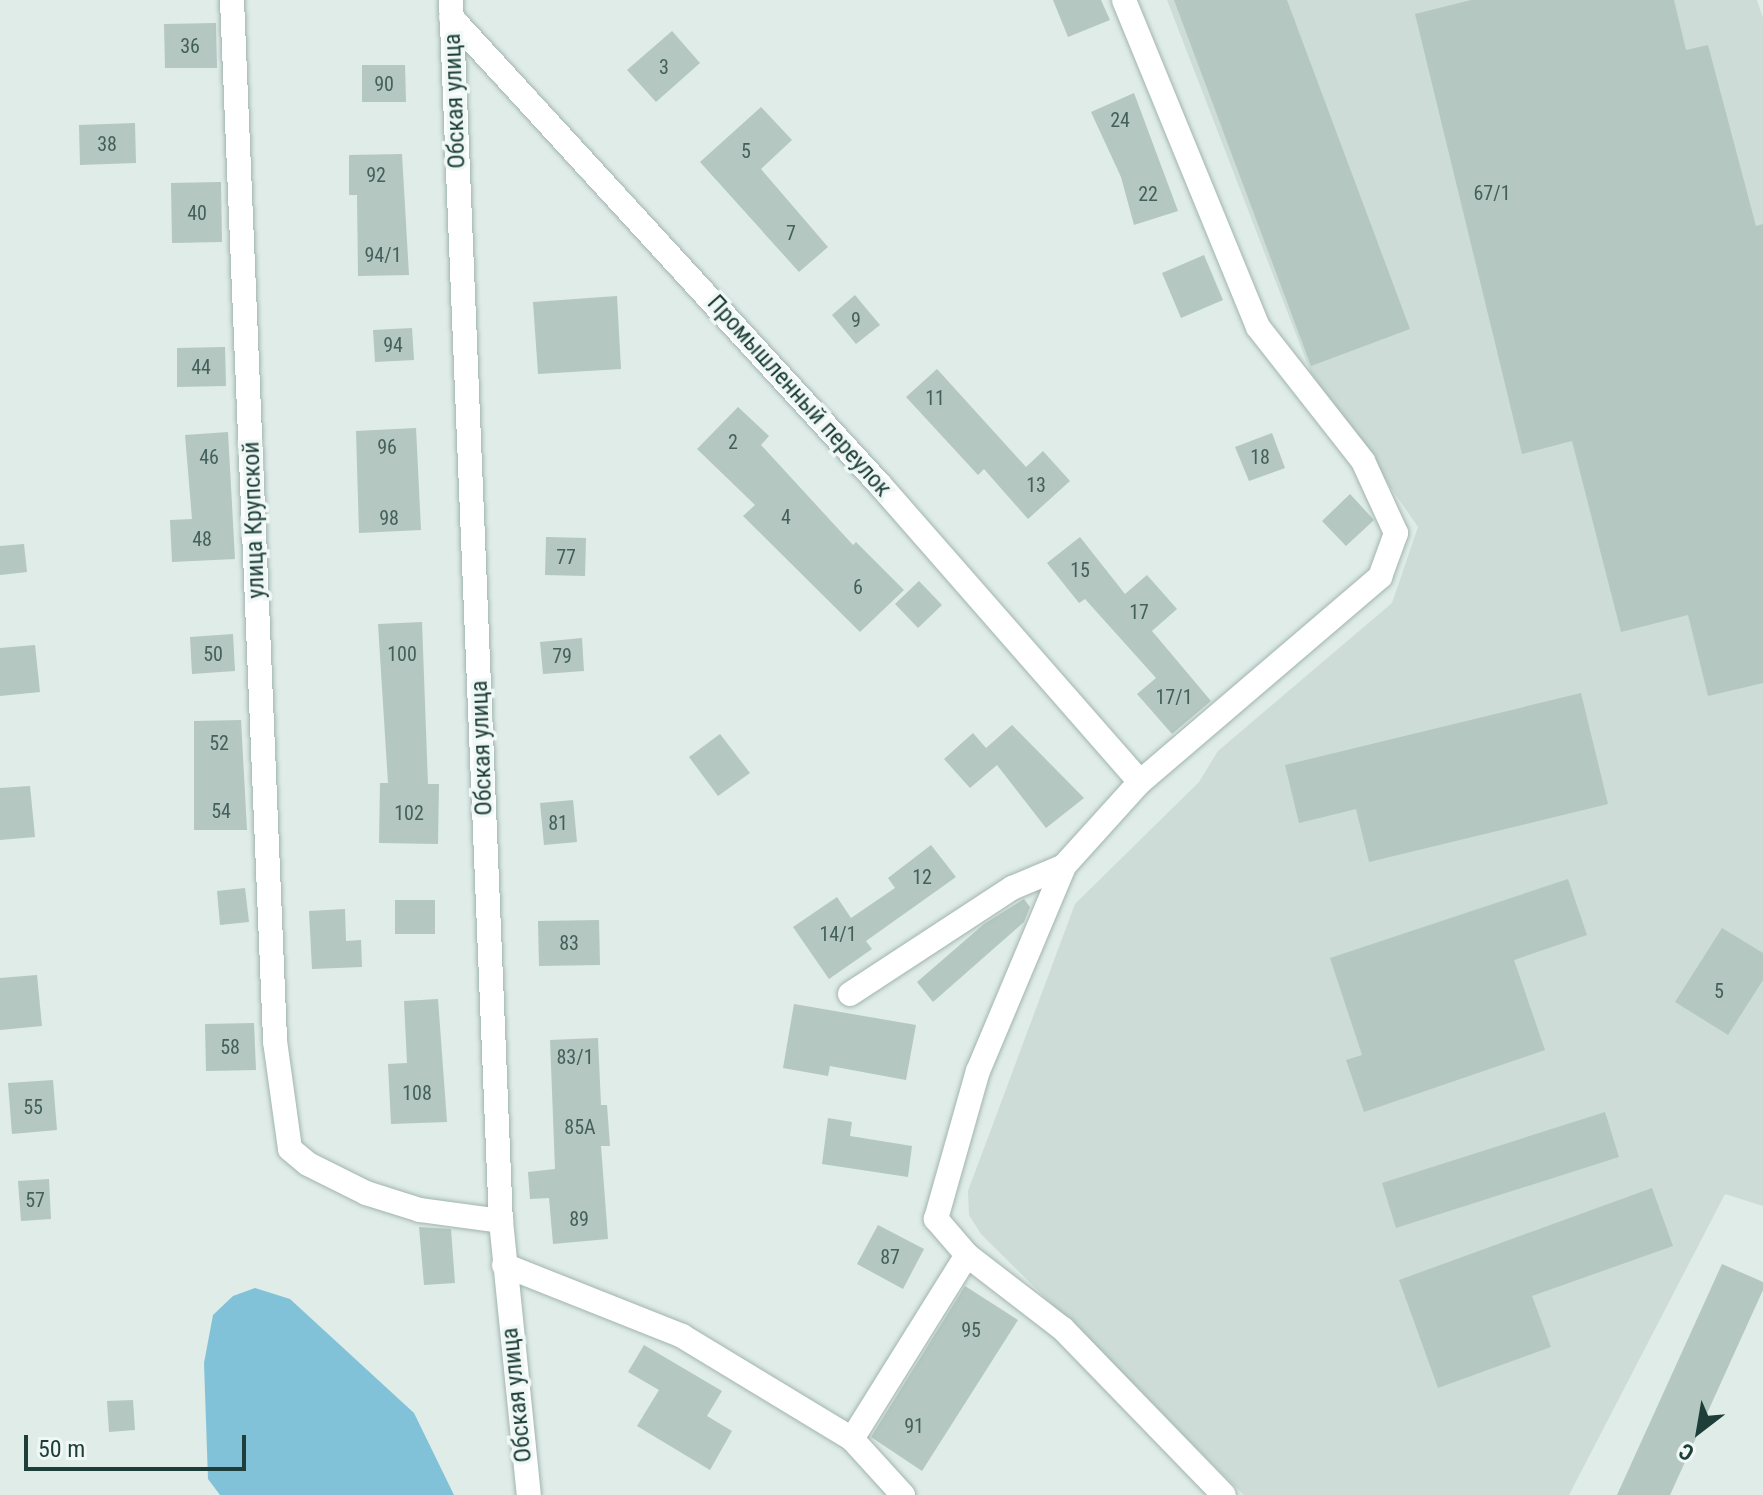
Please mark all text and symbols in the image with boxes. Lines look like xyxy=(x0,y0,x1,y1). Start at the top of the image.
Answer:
street label: Обская улица xyxy=(438,33,472,169)
house number: 36 xyxy=(180,34,200,58)
house number: 3 xyxy=(659,55,669,79)
house number: 90 xyxy=(374,72,394,96)
house number: 24 xyxy=(1110,108,1130,132)
house number: 38 xyxy=(97,132,117,156)
house number: 5 xyxy=(741,139,751,163)
house number: 92 xyxy=(366,163,386,187)
house number: 67/1 xyxy=(1473,181,1511,205)
house number: 22 xyxy=(1138,182,1158,206)
house number: 40 xyxy=(187,201,207,225)
house number: 7 xyxy=(786,221,796,245)
house number: 94/1 xyxy=(364,243,402,267)
street label: Промышленный переулок xyxy=(701,289,897,503)
house number: 9 xyxy=(851,308,861,332)
house number: 94 xyxy=(383,333,403,357)
house number: 44 xyxy=(191,355,211,379)
house number: 11 xyxy=(925,386,945,410)
house number: 2 xyxy=(728,430,738,454)
house number: 96 xyxy=(377,435,397,459)
street label: улица Крупской xyxy=(237,441,271,599)
house number: 46 xyxy=(199,445,219,469)
house number: 18 xyxy=(1250,445,1270,469)
house number: 13 xyxy=(1026,473,1046,497)
house number: 4 xyxy=(781,505,791,529)
house number: 98 xyxy=(379,506,399,530)
house number: 48 xyxy=(192,527,212,551)
house number: 77 xyxy=(556,545,576,569)
house number: 15 xyxy=(1070,558,1090,582)
house number: 6 xyxy=(853,575,863,599)
house number: 17 xyxy=(1129,600,1149,624)
house number: 50 xyxy=(203,642,223,666)
house number: 100 xyxy=(387,642,417,666)
house number: 79 xyxy=(552,644,572,668)
street label: Обская улица xyxy=(465,680,499,816)
house number: 17/1 xyxy=(1155,685,1193,709)
house number: 52 xyxy=(209,731,229,755)
house number: 54 xyxy=(211,799,231,823)
house number: 102 xyxy=(394,801,424,825)
house number: 81 xyxy=(548,811,568,835)
house number: 12 xyxy=(912,865,932,889)
house number: 14/1 xyxy=(819,922,857,946)
house number: 83 xyxy=(559,931,579,955)
house number: 5 xyxy=(1714,979,1724,1003)
house number: 58 xyxy=(220,1035,240,1059)
house number: 83/1 xyxy=(556,1045,594,1069)
house number: 108 xyxy=(402,1081,432,1105)
house number: 55 xyxy=(23,1095,43,1119)
house number: 85А xyxy=(564,1115,596,1139)
house number: 57 xyxy=(25,1188,45,1212)
house number: 89 xyxy=(569,1207,589,1231)
house number: 87 xyxy=(880,1245,900,1269)
house number: 95 xyxy=(961,1318,981,1342)
street label: Обская улица xyxy=(496,1326,538,1464)
north arrow xyxy=(1659,1391,1739,1471)
house number: 91 xyxy=(904,1414,924,1438)
scale bar xyxy=(28,1419,250,1469)
text: 50 m xyxy=(38,1435,85,1463)
text: С xyxy=(1675,1438,1698,1466)

